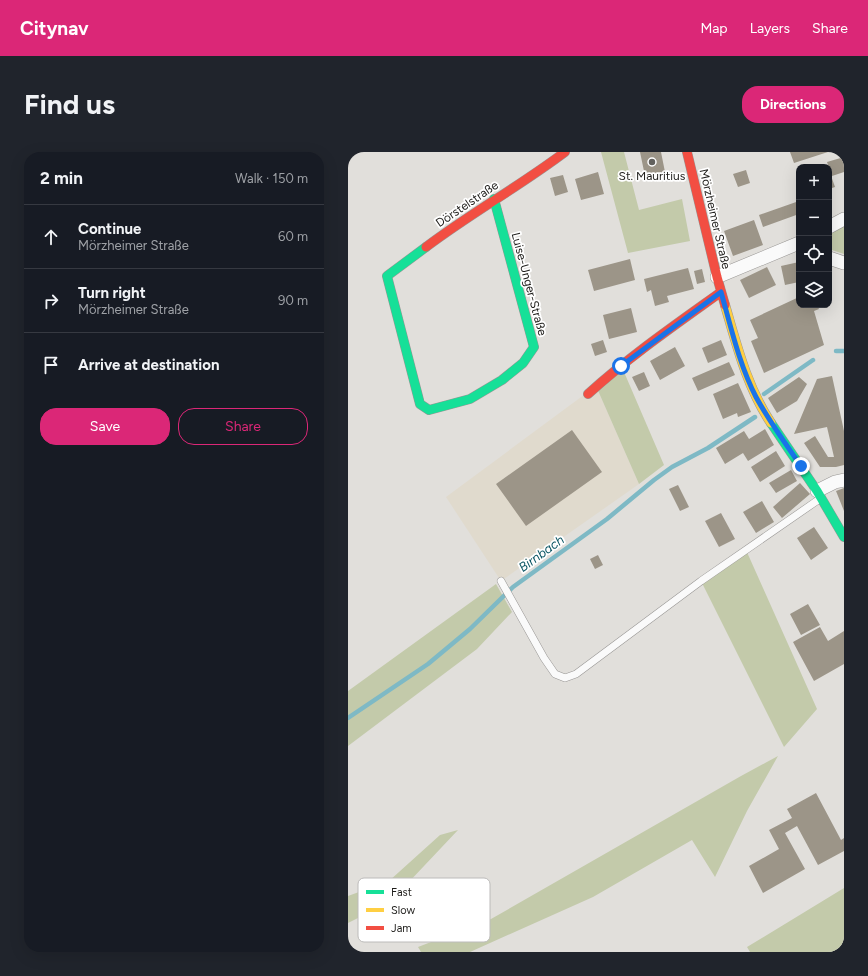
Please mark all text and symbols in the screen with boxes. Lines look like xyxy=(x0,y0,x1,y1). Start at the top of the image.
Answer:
text: Citynav xyxy=(20,17,89,40)
text: Map xyxy=(700,20,728,37)
text: Layers xyxy=(750,20,790,37)
text: Share xyxy=(812,20,848,37)
button: Directions xyxy=(742,86,844,123)
text: Find us xyxy=(24,87,115,121)
marker: St. Mauritius xyxy=(647,157,657,167)
map controls xyxy=(796,164,832,308)
button: + xyxy=(796,164,832,200)
text: 2 min xyxy=(40,168,83,188)
street label: Mörzheimer Straße xyxy=(697,168,733,271)
place label: St. Mauritius xyxy=(619,169,686,183)
text: Walk · 150 m xyxy=(235,171,308,186)
street label: Dörstelstraße xyxy=(433,178,501,230)
button: − xyxy=(796,200,832,236)
text: Continue xyxy=(78,220,141,238)
icon: ahead xyxy=(40,226,62,248)
text: 60 m xyxy=(278,229,308,244)
street label: Luise-Unger-Straße xyxy=(509,231,550,337)
button: locate xyxy=(796,236,832,272)
text: Mörzheimer Straße xyxy=(78,238,189,253)
button: layers xyxy=(796,272,832,308)
text: Turn right xyxy=(78,284,146,302)
icon: right xyxy=(40,290,62,312)
text: 90 m xyxy=(278,293,308,308)
text: Mörzheimer Straße xyxy=(78,302,189,317)
icon: arrive xyxy=(40,354,62,376)
text: Arrive at destination xyxy=(78,356,219,374)
route start xyxy=(612,357,630,375)
button: Save xyxy=(40,408,170,445)
button: Share xyxy=(178,408,308,445)
route end xyxy=(792,457,810,475)
water label: Birnbach xyxy=(516,532,567,575)
legend xyxy=(358,878,490,942)
text: Fast xyxy=(391,886,412,899)
text: Slow xyxy=(391,904,415,917)
text: Jam xyxy=(391,922,412,935)

